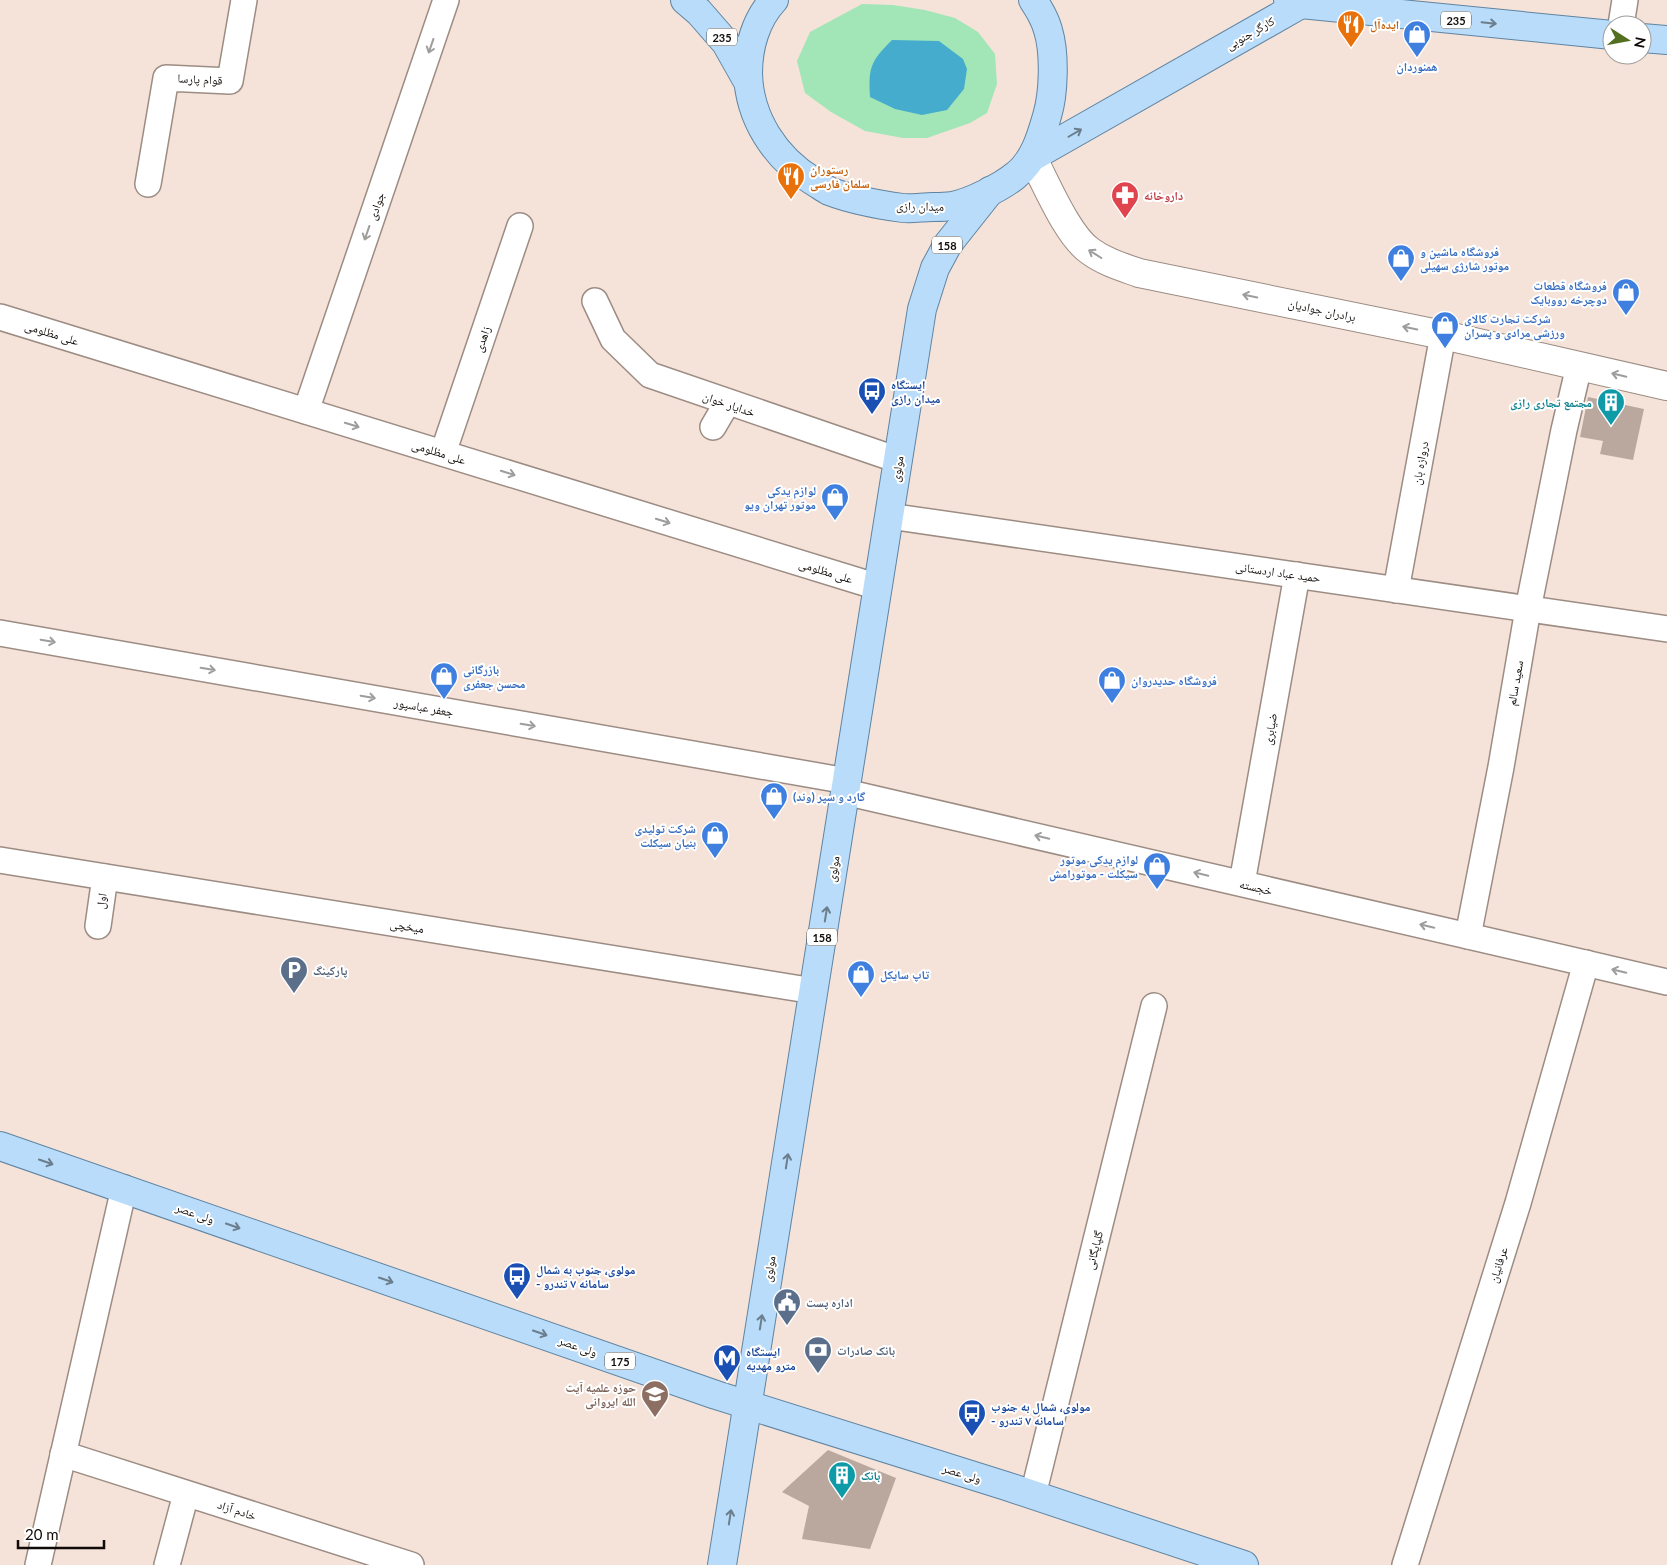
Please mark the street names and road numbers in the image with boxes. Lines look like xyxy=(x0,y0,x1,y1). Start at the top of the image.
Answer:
road number: 235 xyxy=(1441,12,1471,28)
street label: کارگر جنوبی xyxy=(1223,13,1277,53)
road number: 235 xyxy=(707,28,737,46)
street label: قوام پارسا xyxy=(177,70,223,89)
street label: جوادی xyxy=(364,190,388,222)
street label: میدان رازی xyxy=(896,198,944,214)
road number: 158 xyxy=(932,236,962,254)
street label: برادران جوادیان xyxy=(1287,296,1357,325)
street label: علی مظلومی xyxy=(23,318,81,348)
street label: زاهدی xyxy=(471,324,494,354)
street label: خدایار خوان xyxy=(701,388,757,420)
street label: علی مظلومی xyxy=(410,437,468,467)
street label: دروازه بان xyxy=(1409,440,1432,486)
street label: مولوی xyxy=(888,455,906,483)
street label: علی مظلومی xyxy=(797,556,855,586)
street label: حمید عباد اردستانی xyxy=(1235,559,1322,586)
street label: سعید سالم xyxy=(1504,659,1527,707)
street label: جعفر عباسپور xyxy=(392,694,455,720)
street label: ضیابری xyxy=(1260,712,1281,746)
street label: مولوی xyxy=(824,855,842,883)
street label: خجسته xyxy=(1238,876,1274,898)
street label: اول xyxy=(92,892,110,910)
street label: میخچی xyxy=(389,916,425,936)
road number: 158 xyxy=(807,929,837,946)
street label: ولی عصر xyxy=(173,1199,216,1227)
street label: گلپایگانی xyxy=(1082,1229,1106,1271)
street label: عرفانیان xyxy=(1485,1245,1511,1285)
street label: مولوی xyxy=(760,1255,778,1283)
street label: ولی عصر xyxy=(556,1332,599,1360)
road number: 175 xyxy=(605,1352,635,1370)
street label: ولی عصر xyxy=(940,1460,983,1486)
street label: خادم آزاد xyxy=(215,1497,259,1524)

